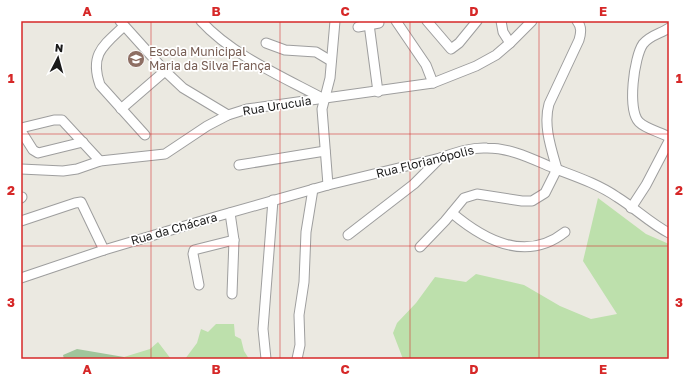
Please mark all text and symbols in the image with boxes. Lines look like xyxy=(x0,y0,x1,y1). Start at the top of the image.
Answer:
text: A xyxy=(82,3,92,19)
text: B xyxy=(211,3,221,19)
text: C xyxy=(340,3,350,19)
text: D xyxy=(469,3,479,19)
text: E xyxy=(599,3,607,19)
north arrow xyxy=(38,38,78,78)
text: N xyxy=(54,41,64,54)
place label: Escola Municipal Maria da Silva França xyxy=(149,44,271,73)
school or university icon: Escola Municipal Maria da Silva França xyxy=(126,49,146,69)
text: 1 xyxy=(8,70,15,86)
text: 1 xyxy=(676,70,683,86)
street label: Rua Urucuia xyxy=(241,93,312,118)
street label: Rua Florianópolis xyxy=(374,142,475,181)
text: 2 xyxy=(7,182,15,198)
text: 2 xyxy=(675,182,683,198)
street label: Rua da Chácara xyxy=(129,209,219,248)
text: 3 xyxy=(7,294,15,310)
text: 3 xyxy=(675,294,683,310)
text: A xyxy=(82,361,92,377)
text: B xyxy=(211,361,221,377)
text: C xyxy=(340,361,350,377)
text: D xyxy=(469,361,479,377)
text: E xyxy=(599,361,607,377)

